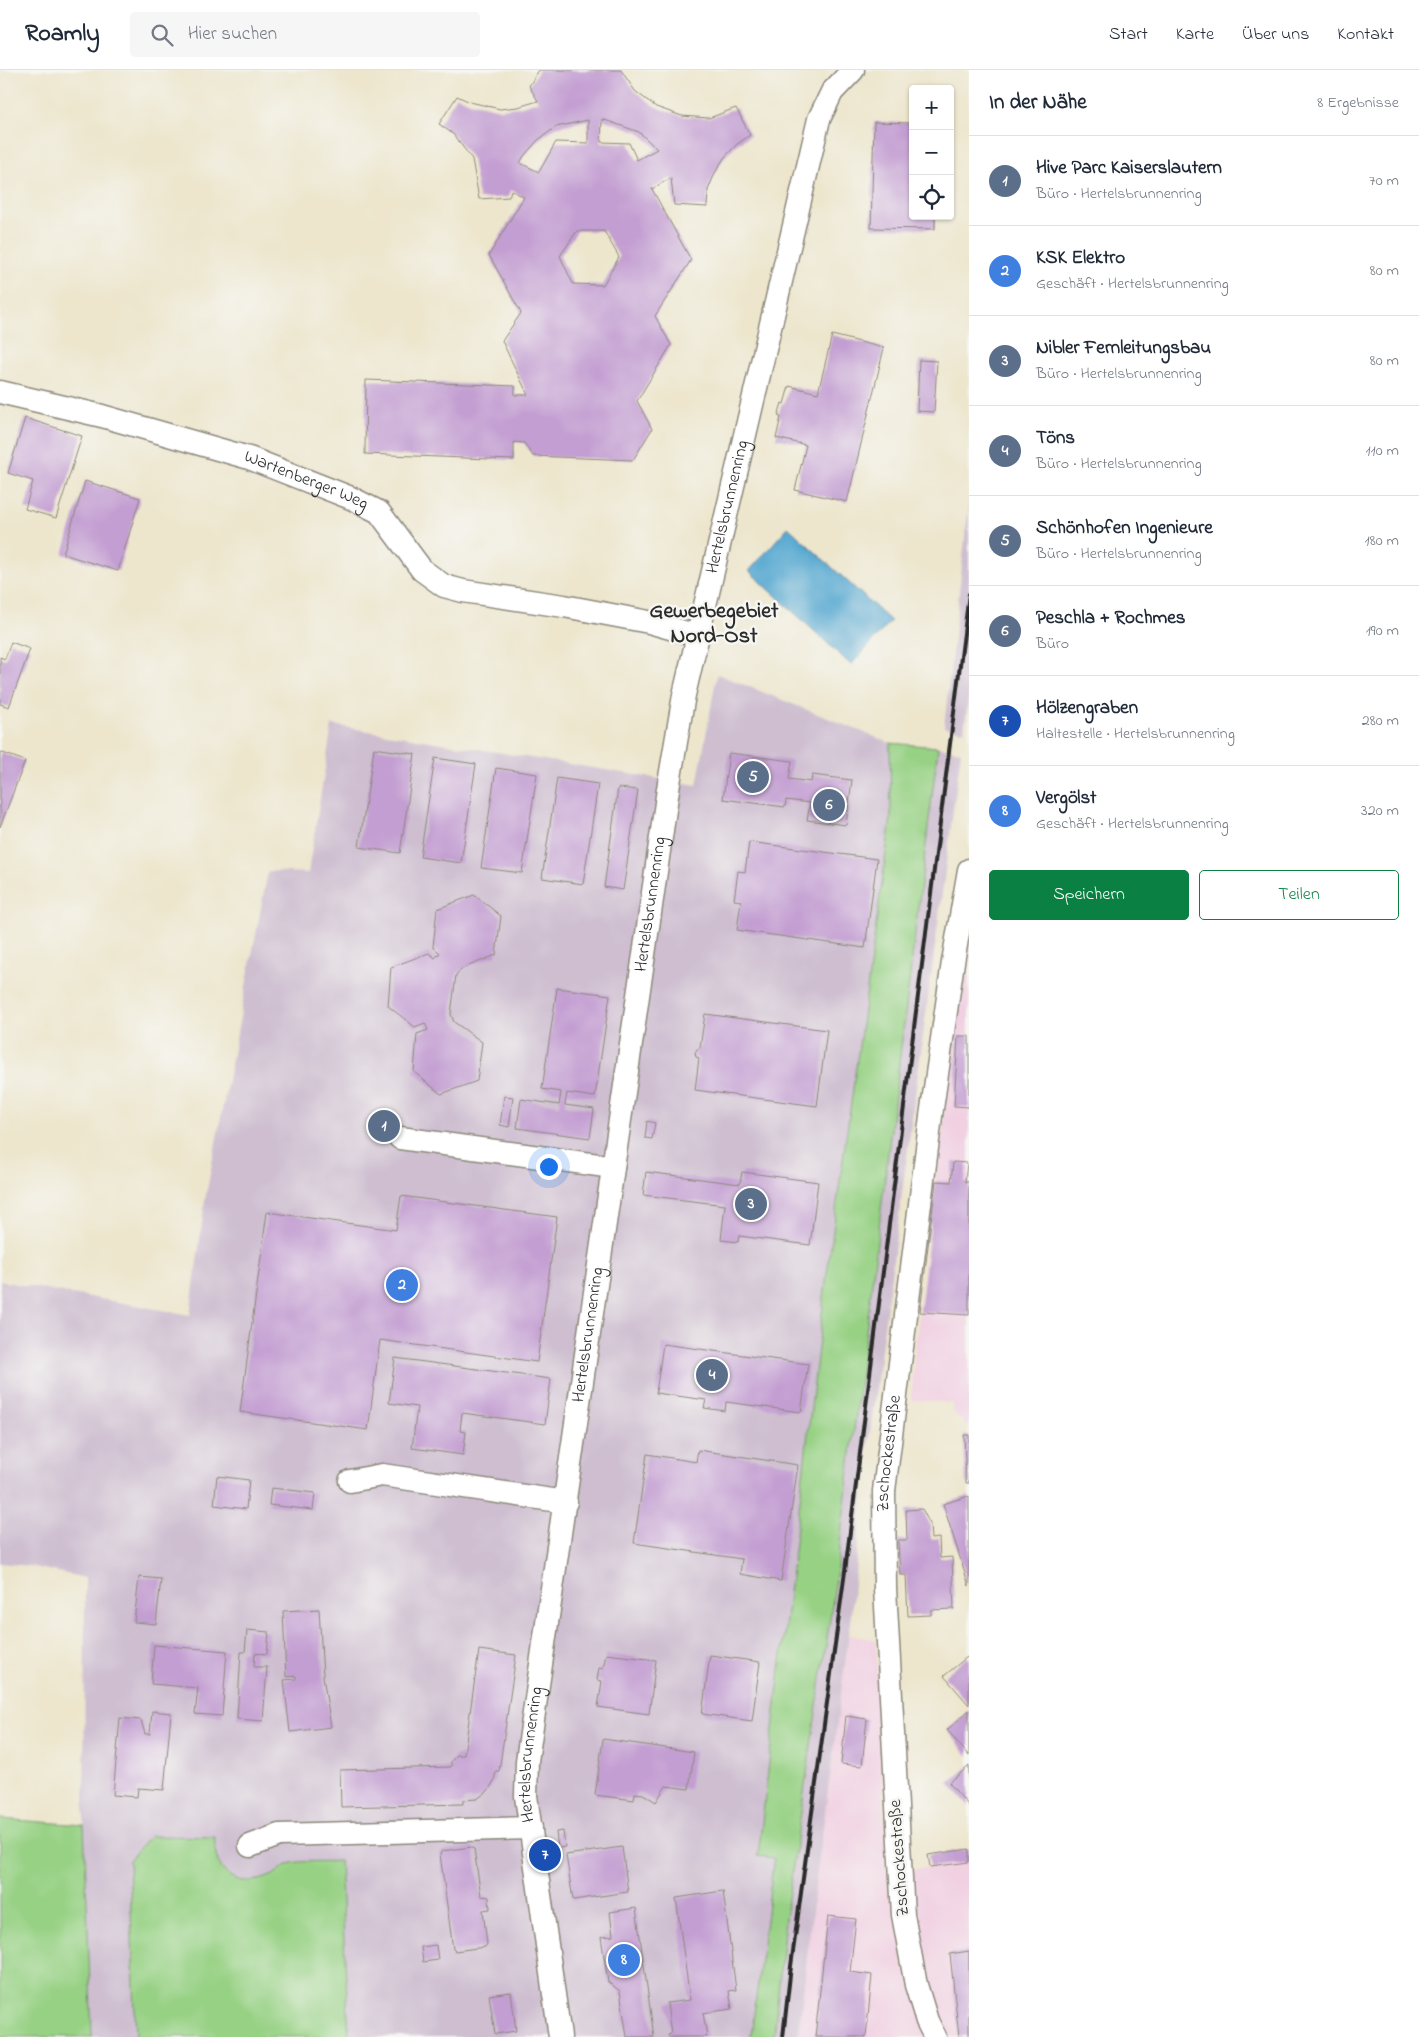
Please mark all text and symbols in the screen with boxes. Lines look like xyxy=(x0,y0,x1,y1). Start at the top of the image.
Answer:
search box xyxy=(130,12,480,57)
text: Roamly xyxy=(25,17,100,52)
icon: search xyxy=(148,21,176,49)
text: Hier suchen xyxy=(188,21,277,48)
text: Start xyxy=(1109,22,1148,48)
text: Karte xyxy=(1176,22,1214,48)
text: Über uns xyxy=(1242,22,1309,48)
text: Kontakt xyxy=(1337,22,1394,48)
map controls xyxy=(909,85,954,220)
button: + xyxy=(909,85,954,130)
text: In der Nähe xyxy=(989,88,1087,118)
text: 8 Ergebnisse xyxy=(1317,91,1399,115)
button: − xyxy=(909,130,954,175)
text: Hive Parc Kaiserslautern xyxy=(1036,155,1222,182)
text: 1 xyxy=(1002,169,1008,193)
text: 70 m xyxy=(1369,169,1399,193)
button: locate xyxy=(909,175,954,220)
text: Büro · Hertelsbrunnenring xyxy=(1036,182,1202,206)
text: KSK Elektro xyxy=(1036,245,1125,272)
text: 2 xyxy=(1001,259,1009,283)
text: 80 m xyxy=(1370,259,1399,283)
text: Geschäft · Hertelsbrunnenring xyxy=(1036,272,1229,296)
text: Nibler Fernleitungsbau xyxy=(1036,335,1211,362)
text: 3 xyxy=(1002,349,1008,373)
text: 80 m xyxy=(1370,349,1399,373)
text: Büro · Hertelsbrunnenring xyxy=(1036,362,1202,386)
text: Töns xyxy=(1036,425,1075,452)
street label: Hertelsbrunnenring xyxy=(700,438,757,576)
text: 4 xyxy=(1002,439,1008,463)
text: 110 m xyxy=(1365,439,1399,463)
street label: Wartenberger Weg xyxy=(240,444,373,518)
text: Büro · Hertelsbrunnenring xyxy=(1036,452,1202,476)
text: Schönhofen Ingenieure xyxy=(1036,515,1213,542)
text: 5 xyxy=(1000,529,1010,553)
text: 180 m xyxy=(1365,529,1399,553)
text: Büro · Hertelsbrunnenring xyxy=(1036,542,1202,566)
district label: Gewerbegebiet Nord-Ost xyxy=(650,596,779,653)
text: Peschla + Rochmes xyxy=(1036,605,1185,632)
text: 6 xyxy=(1001,619,1009,643)
text: 190 m xyxy=(1366,619,1399,643)
text: Büro xyxy=(1036,632,1069,656)
text: Hölzengraben xyxy=(1036,695,1138,722)
text: 7 xyxy=(1002,709,1008,733)
text: 280 m xyxy=(1362,709,1399,733)
text: Haltestelle · Hertelsbrunnenring xyxy=(1036,722,1235,746)
pin: 5 xyxy=(737,758,769,796)
text: Vergölst xyxy=(1036,785,1096,812)
pin: 6 xyxy=(813,786,845,824)
text: 8 xyxy=(1002,799,1008,823)
text: 320 m xyxy=(1361,799,1399,823)
text: Geschäft · Hertelsbrunnenring xyxy=(1036,812,1229,836)
street label: Hertelsbrunnenring xyxy=(629,835,675,974)
button: Speichern xyxy=(989,870,1189,920)
button: Teilen xyxy=(1199,870,1399,920)
pin: 1 xyxy=(368,1107,400,1145)
your location xyxy=(536,1154,562,1180)
pin: 3 xyxy=(735,1185,767,1223)
pin: 2 xyxy=(386,1266,418,1304)
street label: Hertelsbrunnenring xyxy=(566,1266,612,1404)
pin: 4 xyxy=(696,1356,728,1394)
street label: Zschockestraße xyxy=(871,1393,909,1512)
street label: Hertelsbrunnenring xyxy=(513,1685,552,1824)
street label: Zschockestraße xyxy=(883,1798,917,1917)
pin: 7 xyxy=(529,1836,561,1874)
pin: 8 xyxy=(608,1941,640,1979)

